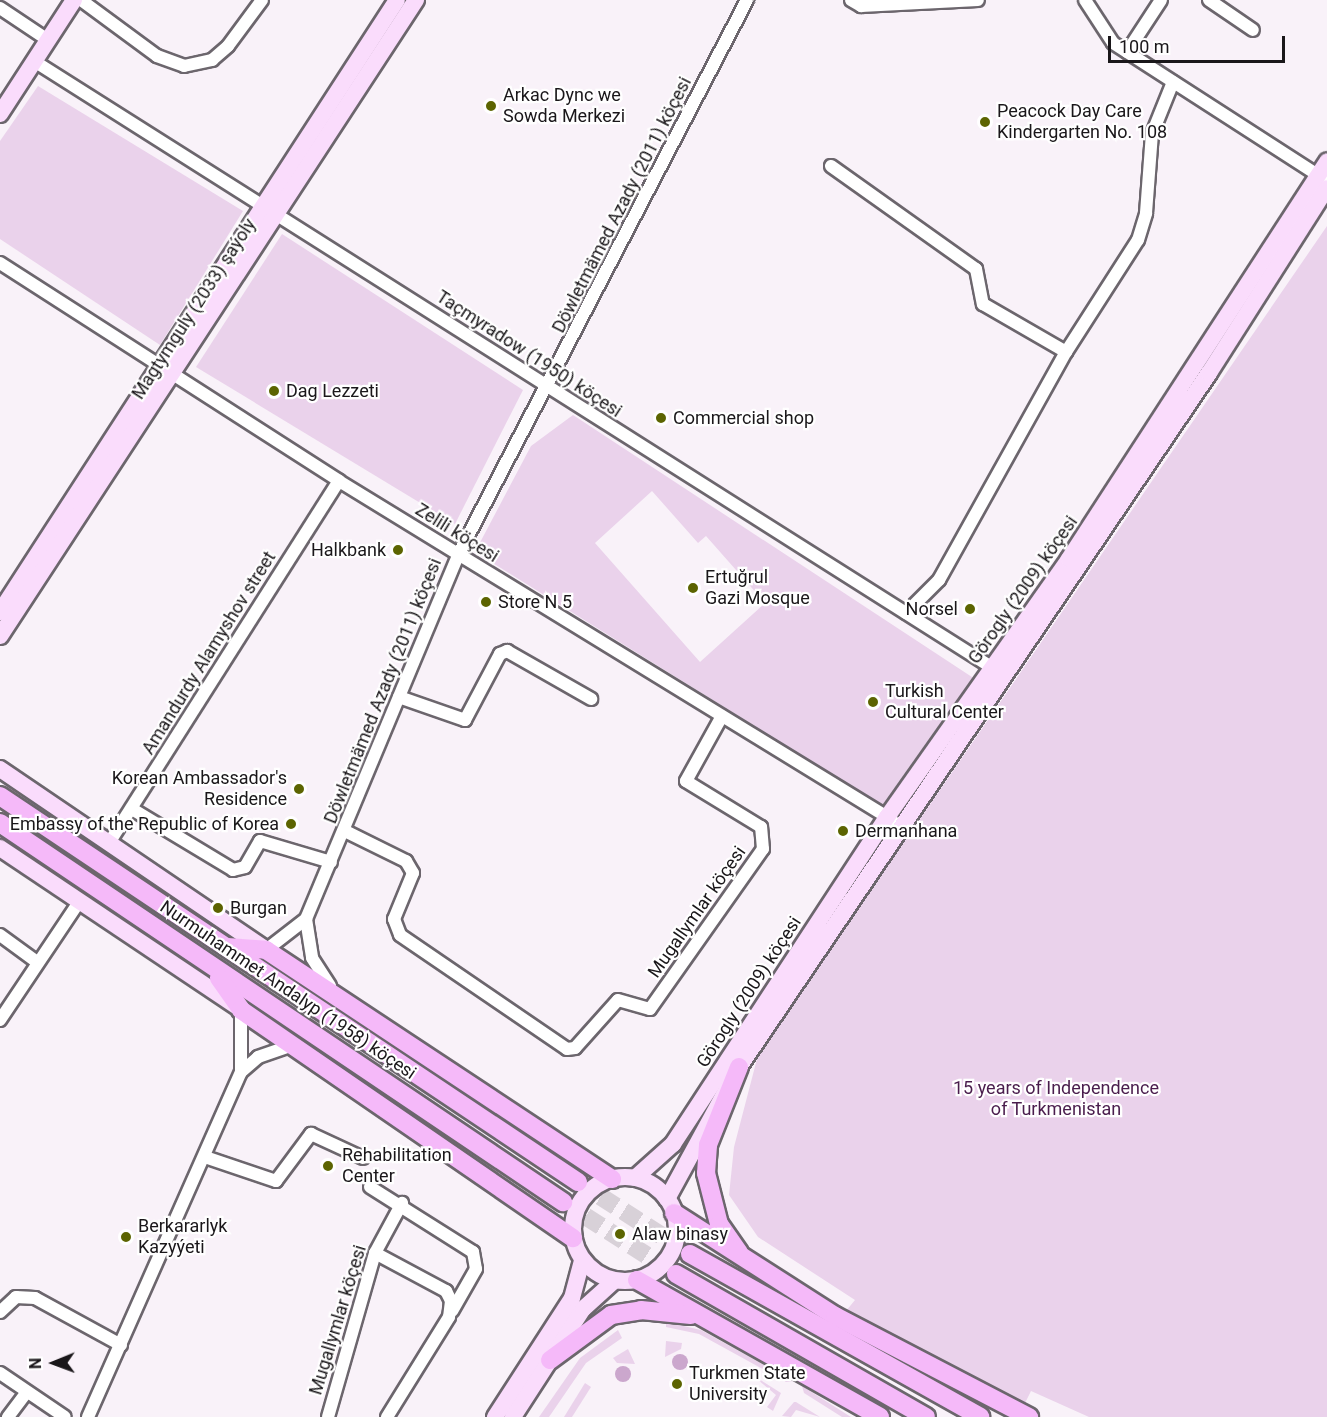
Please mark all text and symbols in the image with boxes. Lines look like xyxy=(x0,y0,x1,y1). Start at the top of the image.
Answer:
scale bar xyxy=(1111,24,1288,62)
text: 100 m xyxy=(1119,36,1170,57)
street label: Döwletmämed Azady (2011) köçesi xyxy=(548,74,696,336)
place label: Arkac Dync we Sowda Merkezi xyxy=(503,85,625,128)
marker: Arkac Dync we Sowda Merkezi xyxy=(484,99,498,113)
place label: Peacock Day Care Kindergarten No. 108 xyxy=(997,101,1167,144)
marker: Peacock Day Care Kindergarten No. 108 xyxy=(978,115,992,129)
street label: Magtymguly (2033) şaýoly xyxy=(127,215,261,403)
street label: Taçmyradow (1950) köçesi xyxy=(432,286,626,422)
place label: Dag Lezzeti xyxy=(286,380,379,402)
marker: Dag Lezzeti xyxy=(267,384,281,398)
place label: Commercial shop xyxy=(673,407,814,429)
marker: Commercial shop xyxy=(654,411,668,425)
street label: Zelili köçesi xyxy=(411,499,503,567)
street label: Görogly (2009) köçesi xyxy=(964,512,1082,668)
place label: Halkbank xyxy=(311,539,386,561)
marker: Halkbank xyxy=(391,543,405,557)
street label: Amandurdy Alamyshov street xyxy=(138,548,280,758)
street label: Döwletmämed Azady (2011) köçesi xyxy=(320,555,446,827)
place label: Ertuğrul Gazi Mosque xyxy=(705,567,810,610)
marker: Ertuğrul Gazi Mosque xyxy=(686,581,700,595)
place label: Store N 5 xyxy=(498,591,572,613)
marker: Store N 5 xyxy=(479,595,493,609)
place label: Norsel xyxy=(906,598,958,620)
marker: Norsel xyxy=(963,602,977,616)
place label: Turkish Cultural Center xyxy=(885,681,1004,724)
marker: Turkish Cultural Center xyxy=(866,695,880,709)
place label: Korean Ambassador's Residence xyxy=(112,768,287,810)
marker: Korean Ambassador's Residence xyxy=(292,782,306,796)
place label: Embassy of the Republic of Korea xyxy=(10,813,279,835)
marker: Embassy of the Republic of Korea xyxy=(284,817,298,831)
place label: Dermanhana xyxy=(855,820,957,842)
marker: Dermanhana xyxy=(836,824,850,838)
street label: Mugallymlar köçesi xyxy=(644,842,750,982)
street label: Nurmuhammet Andalyp (1958) köçesi xyxy=(156,896,420,1084)
place label: Burgan xyxy=(230,897,287,919)
marker: Burgan xyxy=(211,901,225,915)
street label: Görogly (2009) köçesi xyxy=(692,912,806,1072)
park label: 15 years of Independence of Turkmenistan xyxy=(953,1078,1159,1120)
place label: Rehabilitation Center xyxy=(342,1145,452,1188)
marker: Rehabilitation Center xyxy=(319,1157,337,1175)
place label: Berkararlyk Kazyýeti xyxy=(138,1216,227,1258)
place label: Alaw binasy xyxy=(632,1223,728,1245)
marker: Alaw binasy xyxy=(613,1227,627,1241)
marker: Berkararlyk Kazyýeti xyxy=(119,1230,133,1244)
street label: Mugallymlar köçesi xyxy=(305,1243,371,1397)
north arrow xyxy=(24,1333,84,1393)
text: N xyxy=(26,1358,45,1369)
place label: Turkmen State University xyxy=(689,1363,806,1406)
marker: Turkmen State University xyxy=(670,1377,684,1391)

